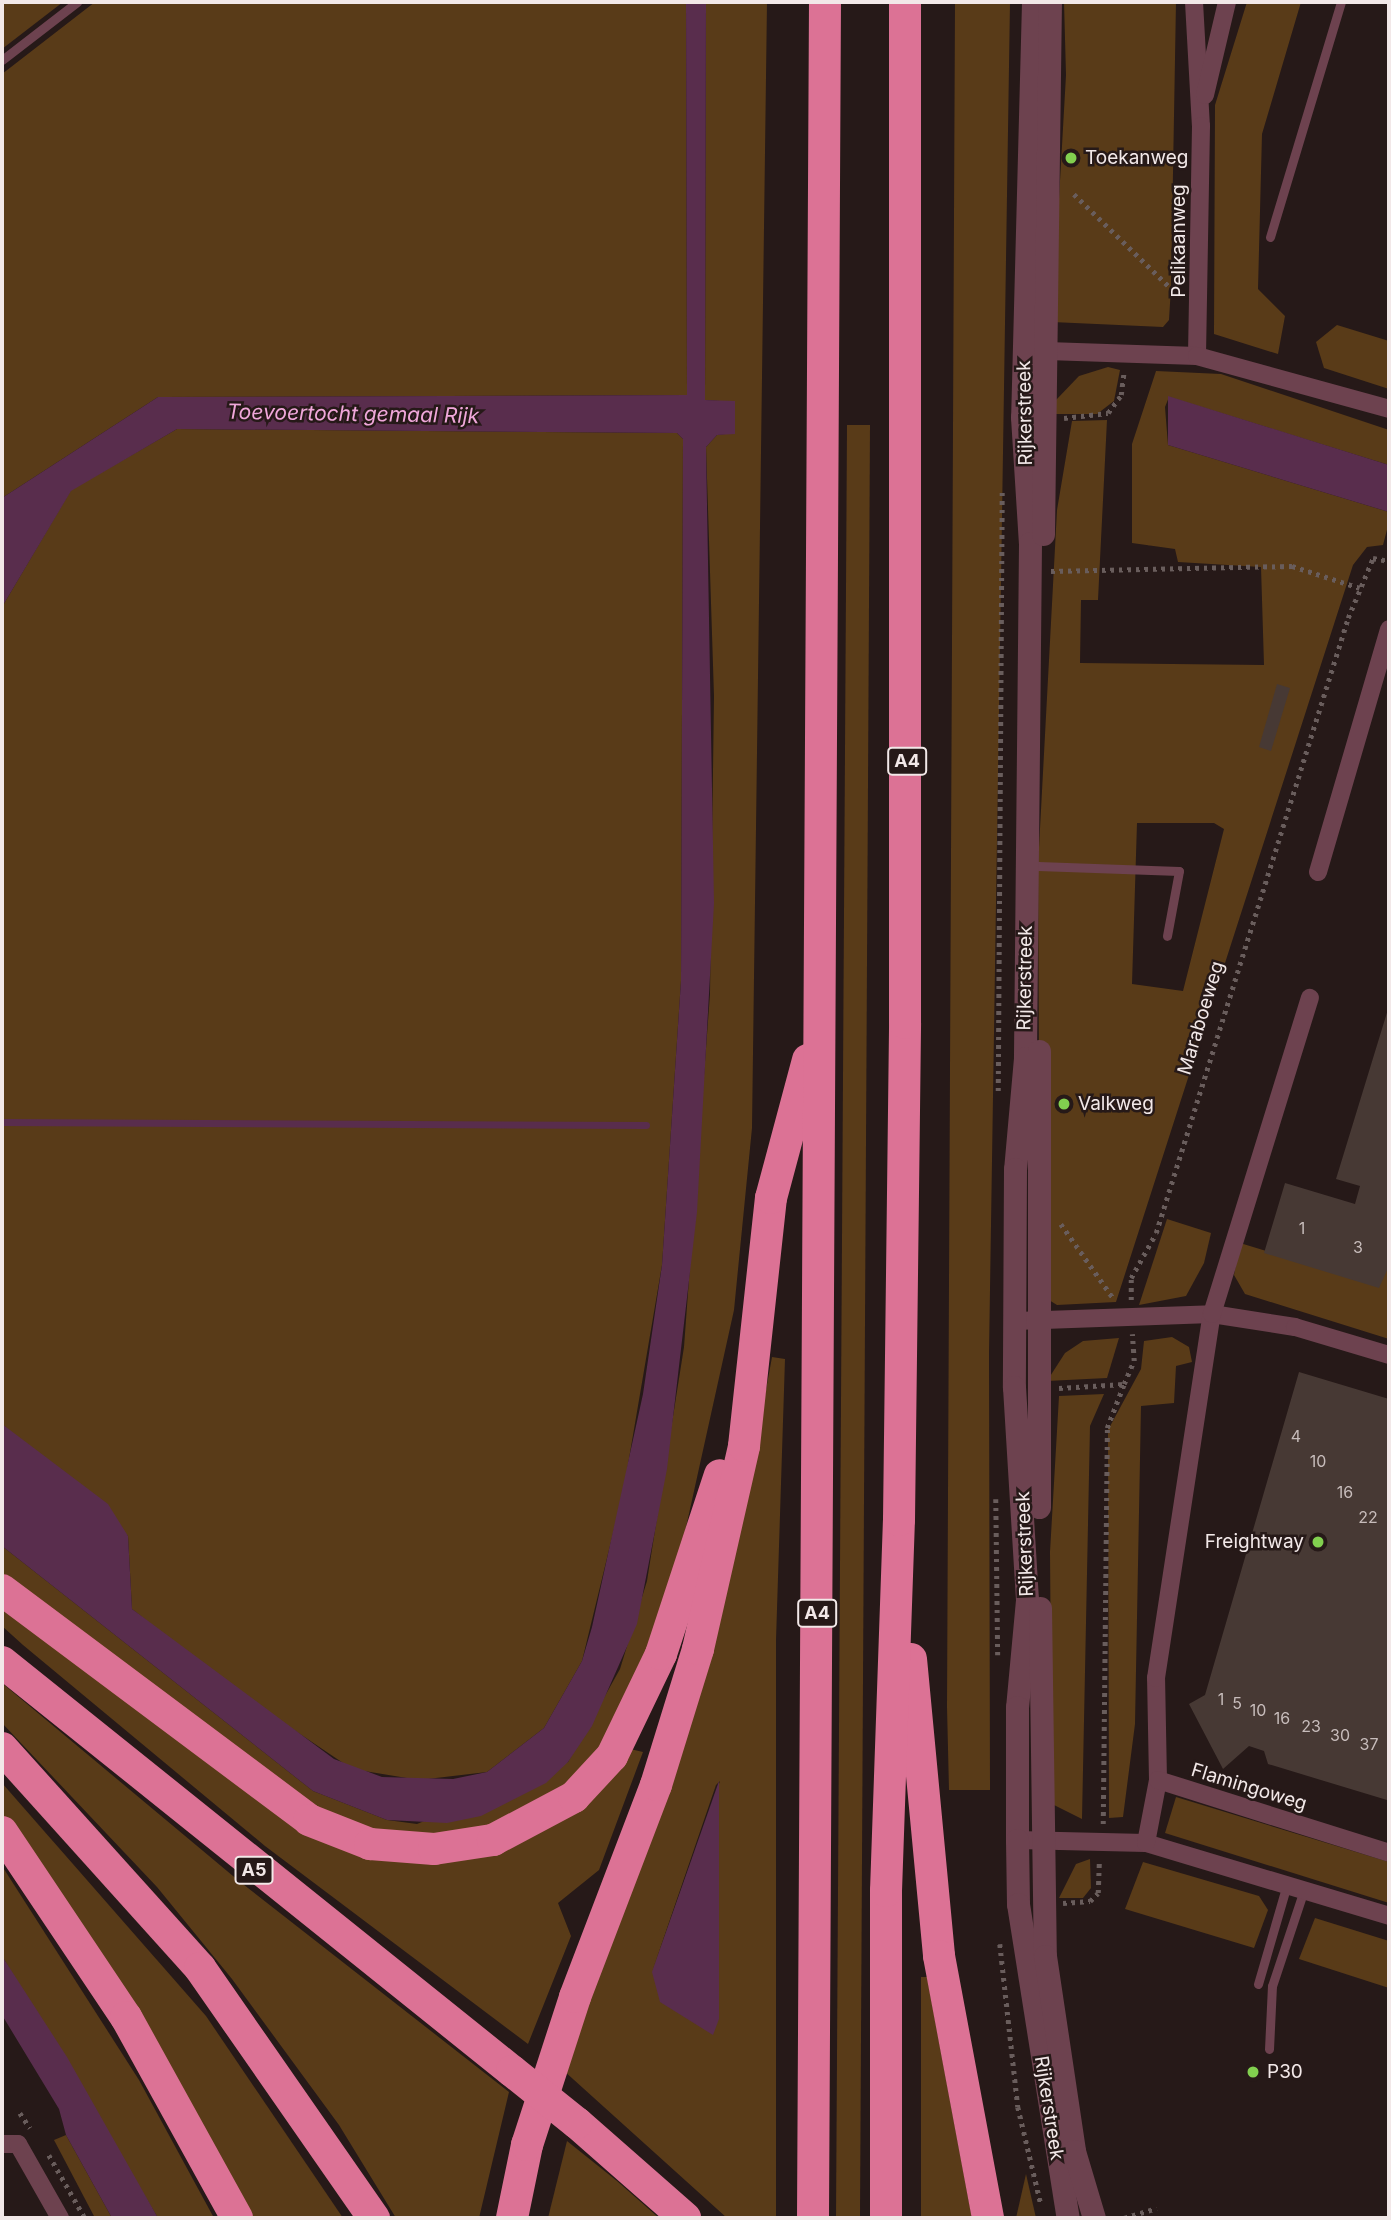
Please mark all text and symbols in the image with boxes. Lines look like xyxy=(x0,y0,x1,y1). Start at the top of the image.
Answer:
place label: Toekanweg xyxy=(1085,147,1189,169)
marker: Toekanweg xyxy=(1063,150,1079,166)
street label: Pelikaanweg xyxy=(1168,184,1190,298)
street label: Rijkerstreek xyxy=(1013,360,1037,466)
water label: Toevoertocht gemaal Rijk xyxy=(227,399,479,429)
road number: A4 xyxy=(886,746,928,776)
street label: Rijkerstreek xyxy=(1013,925,1037,1031)
street label: Maraboeweg xyxy=(1173,959,1229,1077)
place label: Valkweg xyxy=(1078,1093,1154,1115)
marker: Valkweg xyxy=(1056,1096,1072,1112)
house number: 1 xyxy=(1299,1218,1305,1238)
house number: 3 xyxy=(1353,1237,1363,1257)
house number: 4 xyxy=(1291,1426,1301,1446)
house number: 10 xyxy=(1310,1451,1326,1471)
house number: 16 xyxy=(1337,1482,1353,1502)
street label: Rijkerstreek xyxy=(1012,1491,1038,1597)
house number: 22 xyxy=(1358,1507,1378,1527)
place label: Freightway xyxy=(1205,1531,1304,1553)
marker: Freightway xyxy=(1310,1534,1326,1550)
road number: A4 xyxy=(796,1598,838,1628)
house number: 1 xyxy=(1218,1689,1224,1709)
house number: 5 xyxy=(1232,1693,1242,1713)
house number: 10 xyxy=(1250,1700,1266,1720)
house number: 16 xyxy=(1274,1708,1290,1728)
house number: 23 xyxy=(1301,1716,1321,1736)
house number: 30 xyxy=(1330,1725,1350,1745)
house number: 37 xyxy=(1360,1734,1378,1754)
street label: Flamingoweg xyxy=(1188,1759,1310,1815)
road number: A5 xyxy=(233,1856,275,1884)
street label: Rijkerstreek xyxy=(1030,2054,1068,2162)
place label: P30 xyxy=(1267,2061,1303,2083)
marker: P30 xyxy=(1245,2064,1261,2080)

